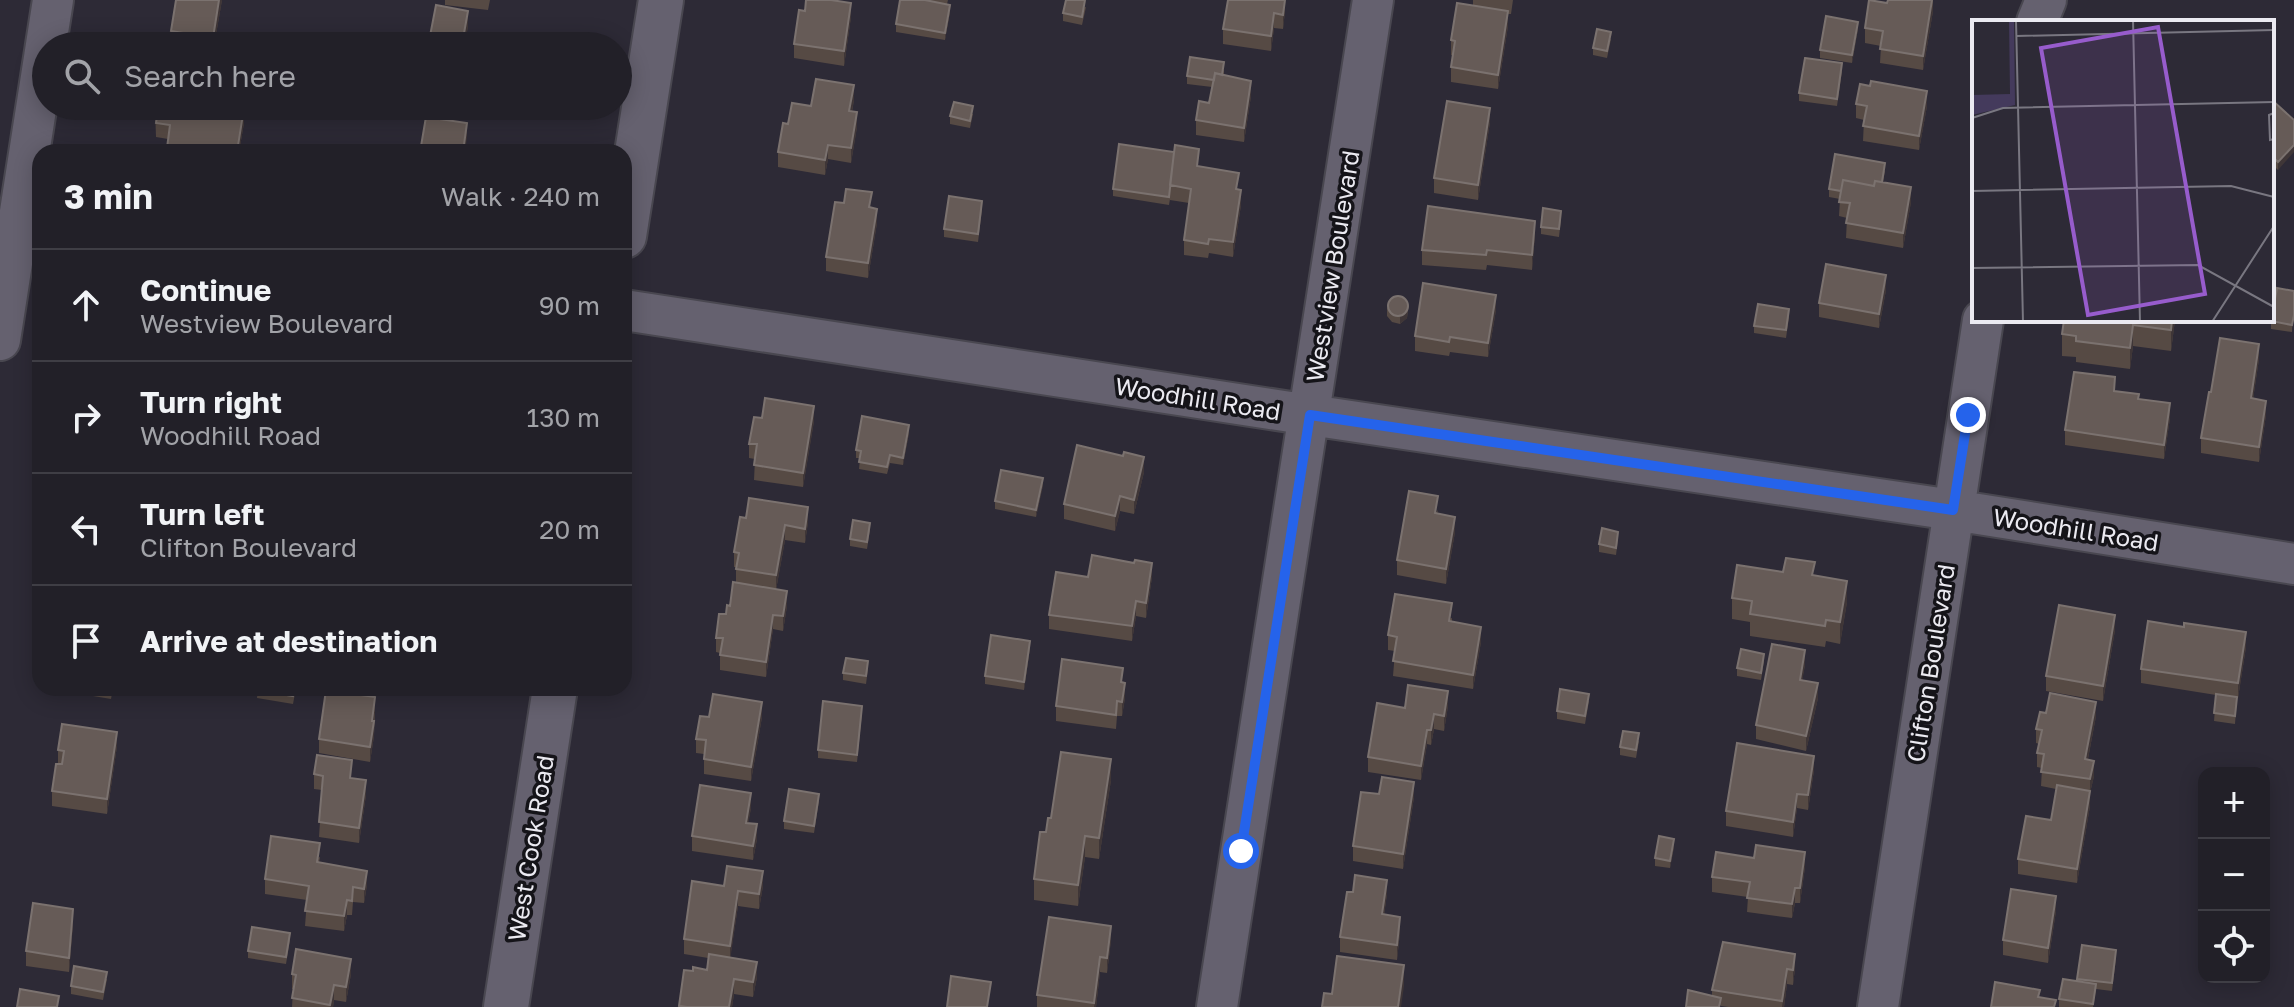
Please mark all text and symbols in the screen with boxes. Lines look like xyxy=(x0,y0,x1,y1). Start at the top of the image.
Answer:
inset map xyxy=(1972,20,2274,322)
search box xyxy=(32,32,632,120)
icon: search xyxy=(60,54,104,98)
text: Search here xyxy=(124,58,296,94)
street label: Westview Boulevard xyxy=(1299,148,1365,384)
text: 3 min xyxy=(64,176,153,216)
text: Walk · 240 m xyxy=(441,181,600,212)
text: Continue xyxy=(140,272,271,308)
icon: ahead xyxy=(64,283,108,327)
text: 90 m xyxy=(539,290,600,321)
text: Westview Boulevard xyxy=(140,308,393,339)
street label: Woodhill Road xyxy=(1113,371,1283,425)
text: Turn right xyxy=(140,384,282,420)
icon: right xyxy=(64,395,108,439)
route end xyxy=(1950,397,1986,433)
text: 130 m xyxy=(527,402,600,433)
text: Woodhill Road xyxy=(140,420,321,451)
text: Turn left xyxy=(140,496,265,532)
street label: Woodhill Road xyxy=(1991,502,2161,556)
icon: left xyxy=(64,507,108,551)
text: 20 m xyxy=(539,514,600,545)
text: Clifton Boulevard xyxy=(140,532,357,563)
street label: Clifton Boulevard xyxy=(1900,562,1960,764)
icon: arrive xyxy=(64,619,108,663)
text: Arrive at destination xyxy=(140,623,437,659)
street label: West Cook Road xyxy=(501,753,559,943)
map controls xyxy=(2198,767,2270,983)
button: + xyxy=(2198,767,2270,839)
route start xyxy=(1223,833,1259,869)
button: − xyxy=(2198,839,2270,911)
button: locate xyxy=(2198,911,2270,983)

